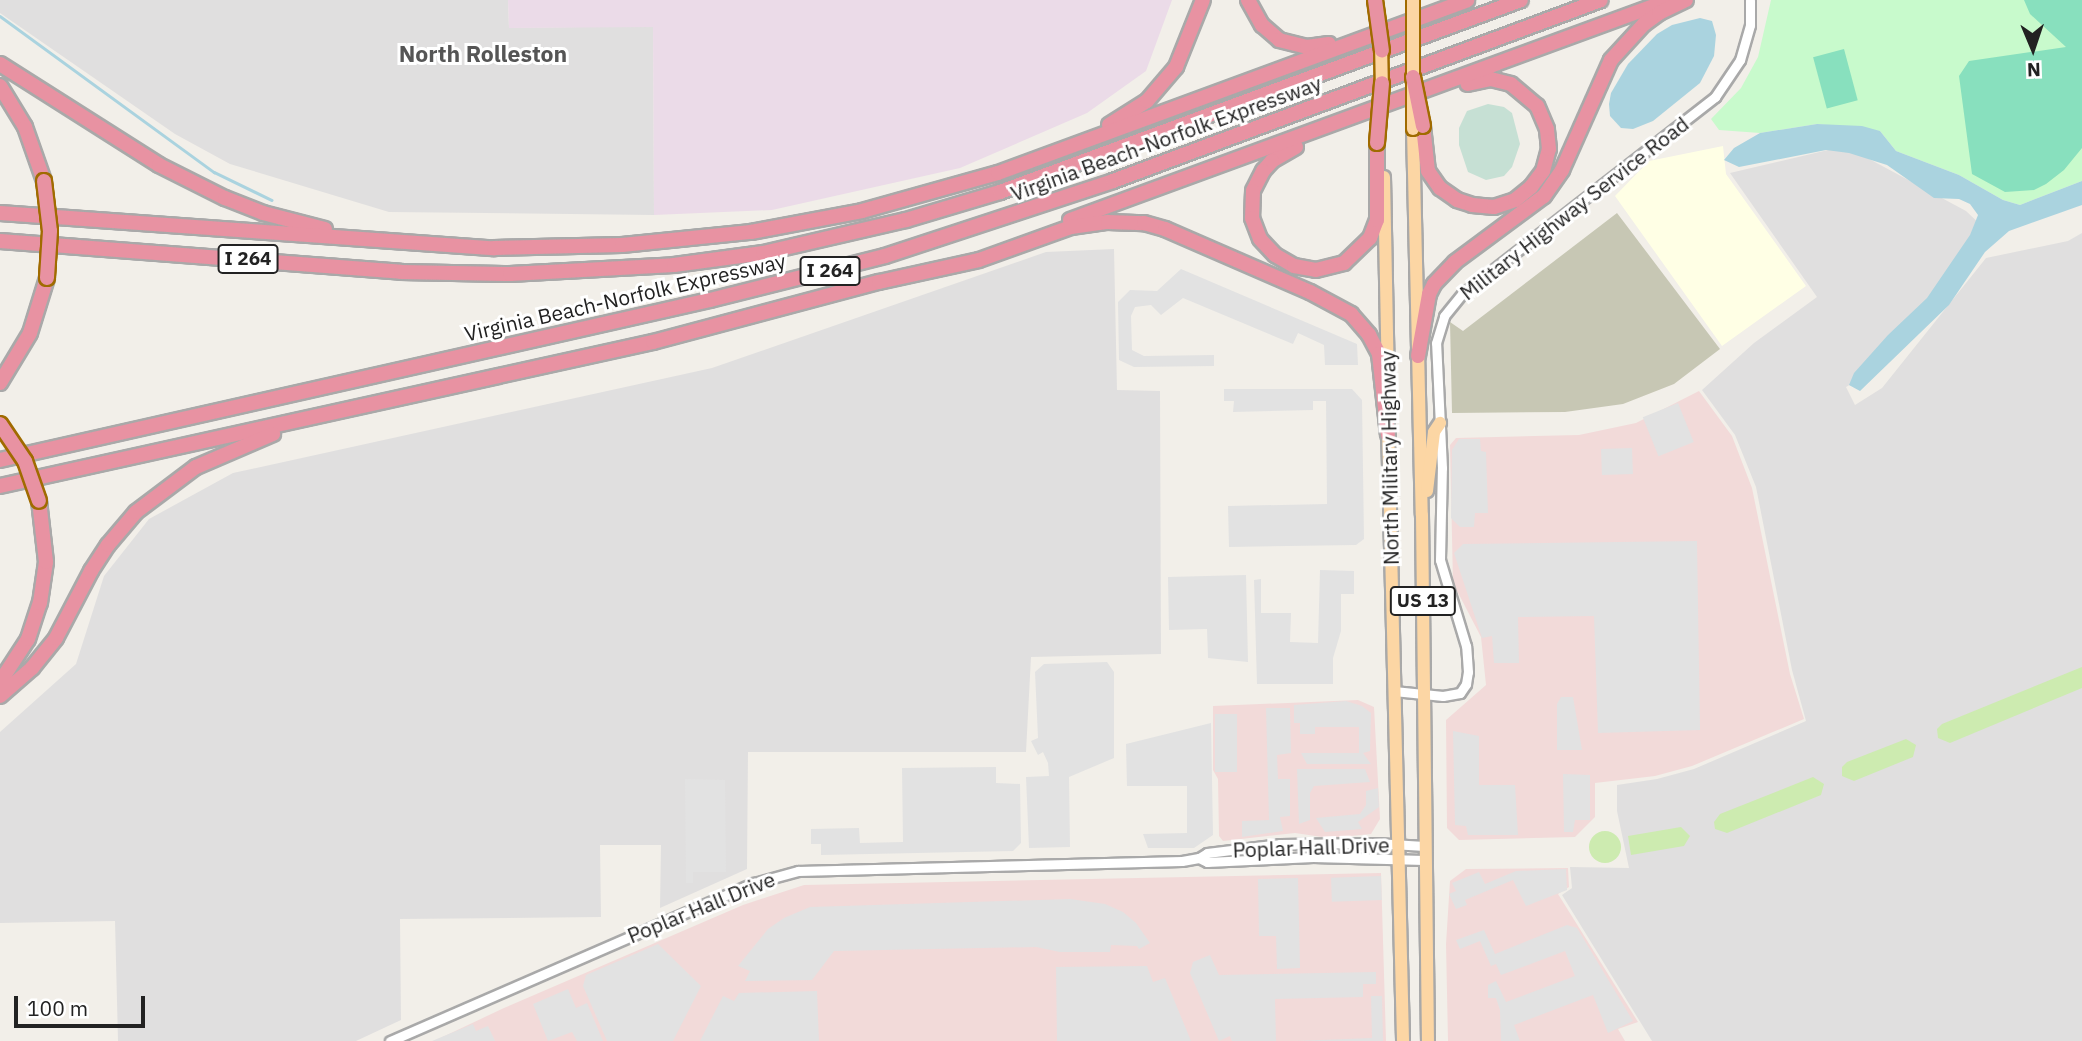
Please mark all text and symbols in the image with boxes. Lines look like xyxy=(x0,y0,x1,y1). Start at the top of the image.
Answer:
north arrow xyxy=(1998,14,2068,84)
district label: North Rolleston xyxy=(399,39,567,67)
text: N xyxy=(2026,58,2041,82)
street label: Virginia Beach-Norfolk Expressway xyxy=(1007,70,1325,206)
street label: Military Highway Service Road xyxy=(1455,111,1693,305)
road number: I 264 xyxy=(216,244,280,274)
street label: Virginia Beach-Norfolk Expressway xyxy=(462,248,788,346)
road number: I 264 xyxy=(798,256,862,286)
street label: North Military Highway xyxy=(1375,351,1403,565)
road number: US 13 xyxy=(1390,586,1456,616)
street label: Poplar Hall Drive xyxy=(1232,832,1390,862)
street label: Poplar Hall Drive xyxy=(624,866,778,948)
scale bar xyxy=(18,982,149,1026)
text: 100 m xyxy=(27,994,88,1022)

